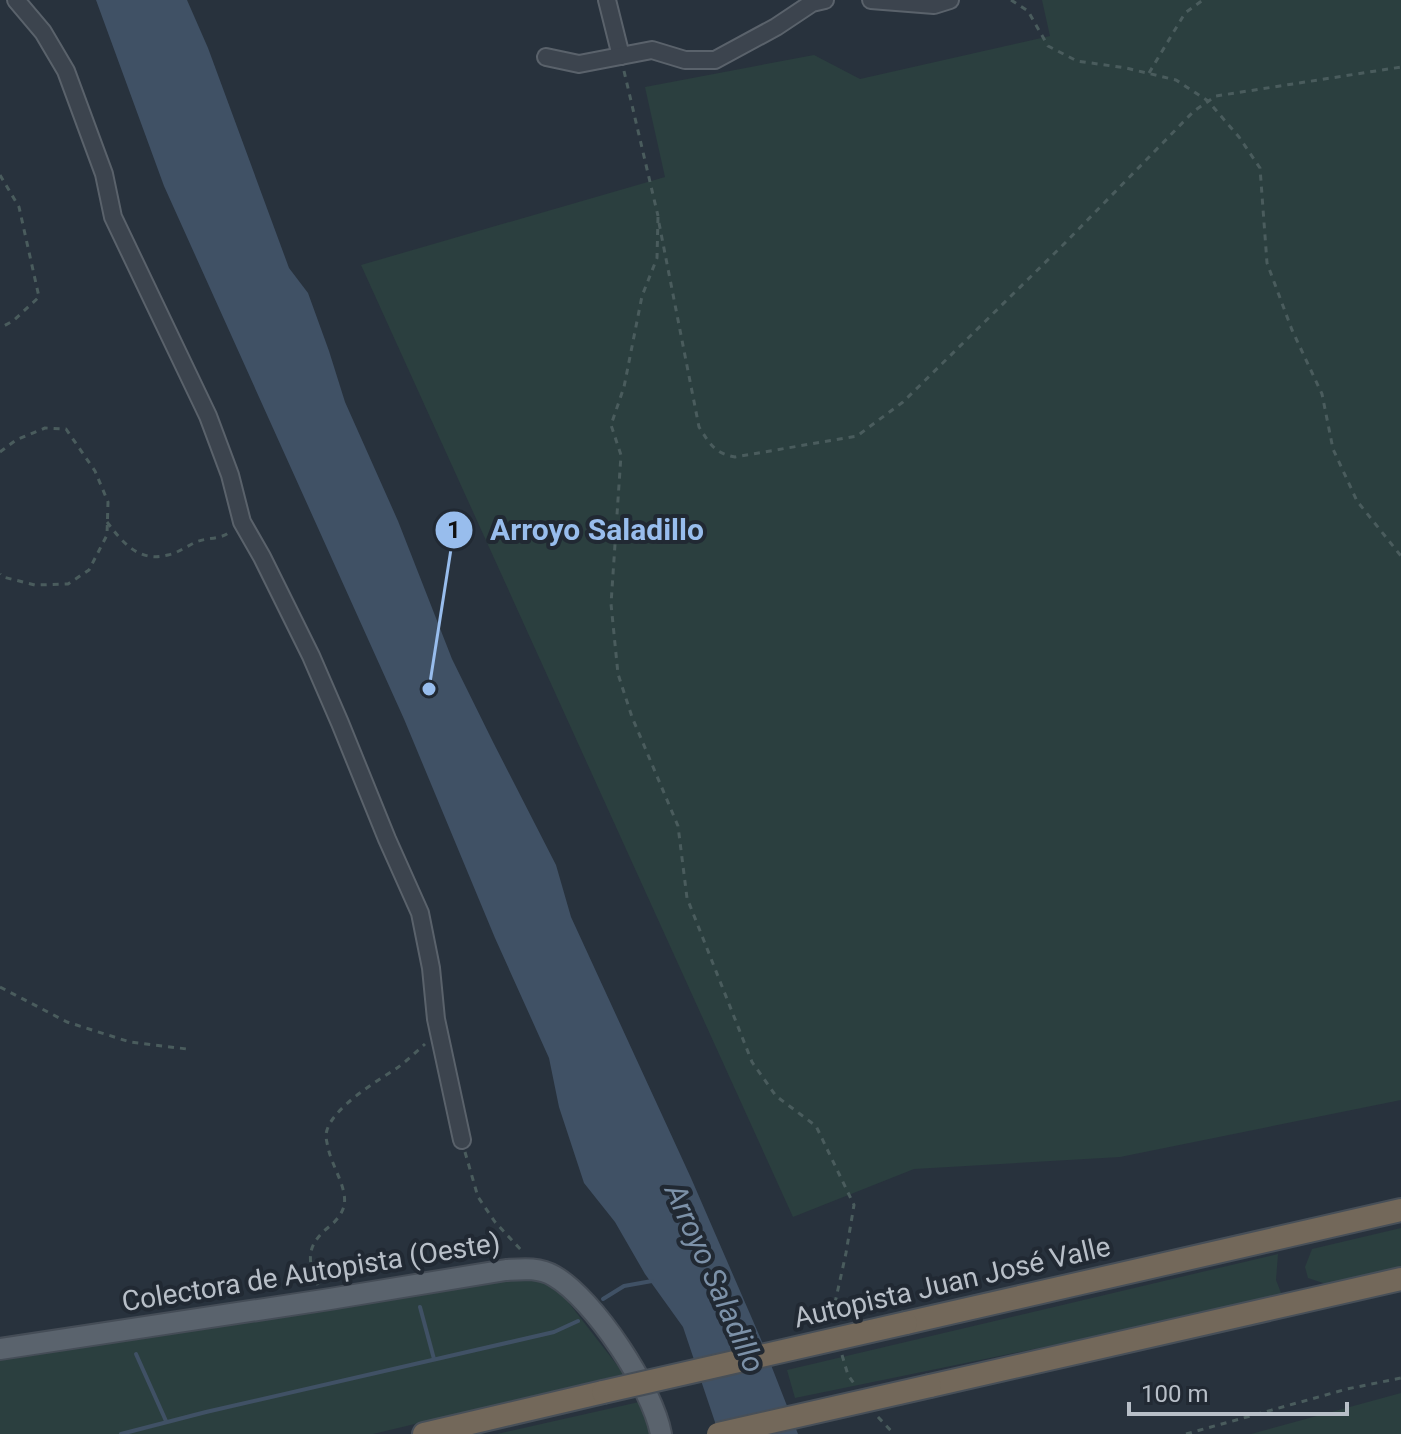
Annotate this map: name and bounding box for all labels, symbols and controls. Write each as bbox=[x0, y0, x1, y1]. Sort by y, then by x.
callout: Arroyo Saladillo bbox=[434, 503, 720, 557]
text: Arroyo Saladillo bbox=[490, 512, 704, 547]
text: 1 bbox=[447, 516, 461, 544]
water label: Arroyo Saladillo bbox=[657, 1177, 772, 1378]
street label: Colectora de Autopista (Oeste) bbox=[119, 1226, 503, 1318]
street label: Autopista Juan José Valle bbox=[791, 1230, 1113, 1334]
scale bar bbox=[1129, 1366, 1347, 1416]
text: 100 m bbox=[1141, 1380, 1208, 1408]

